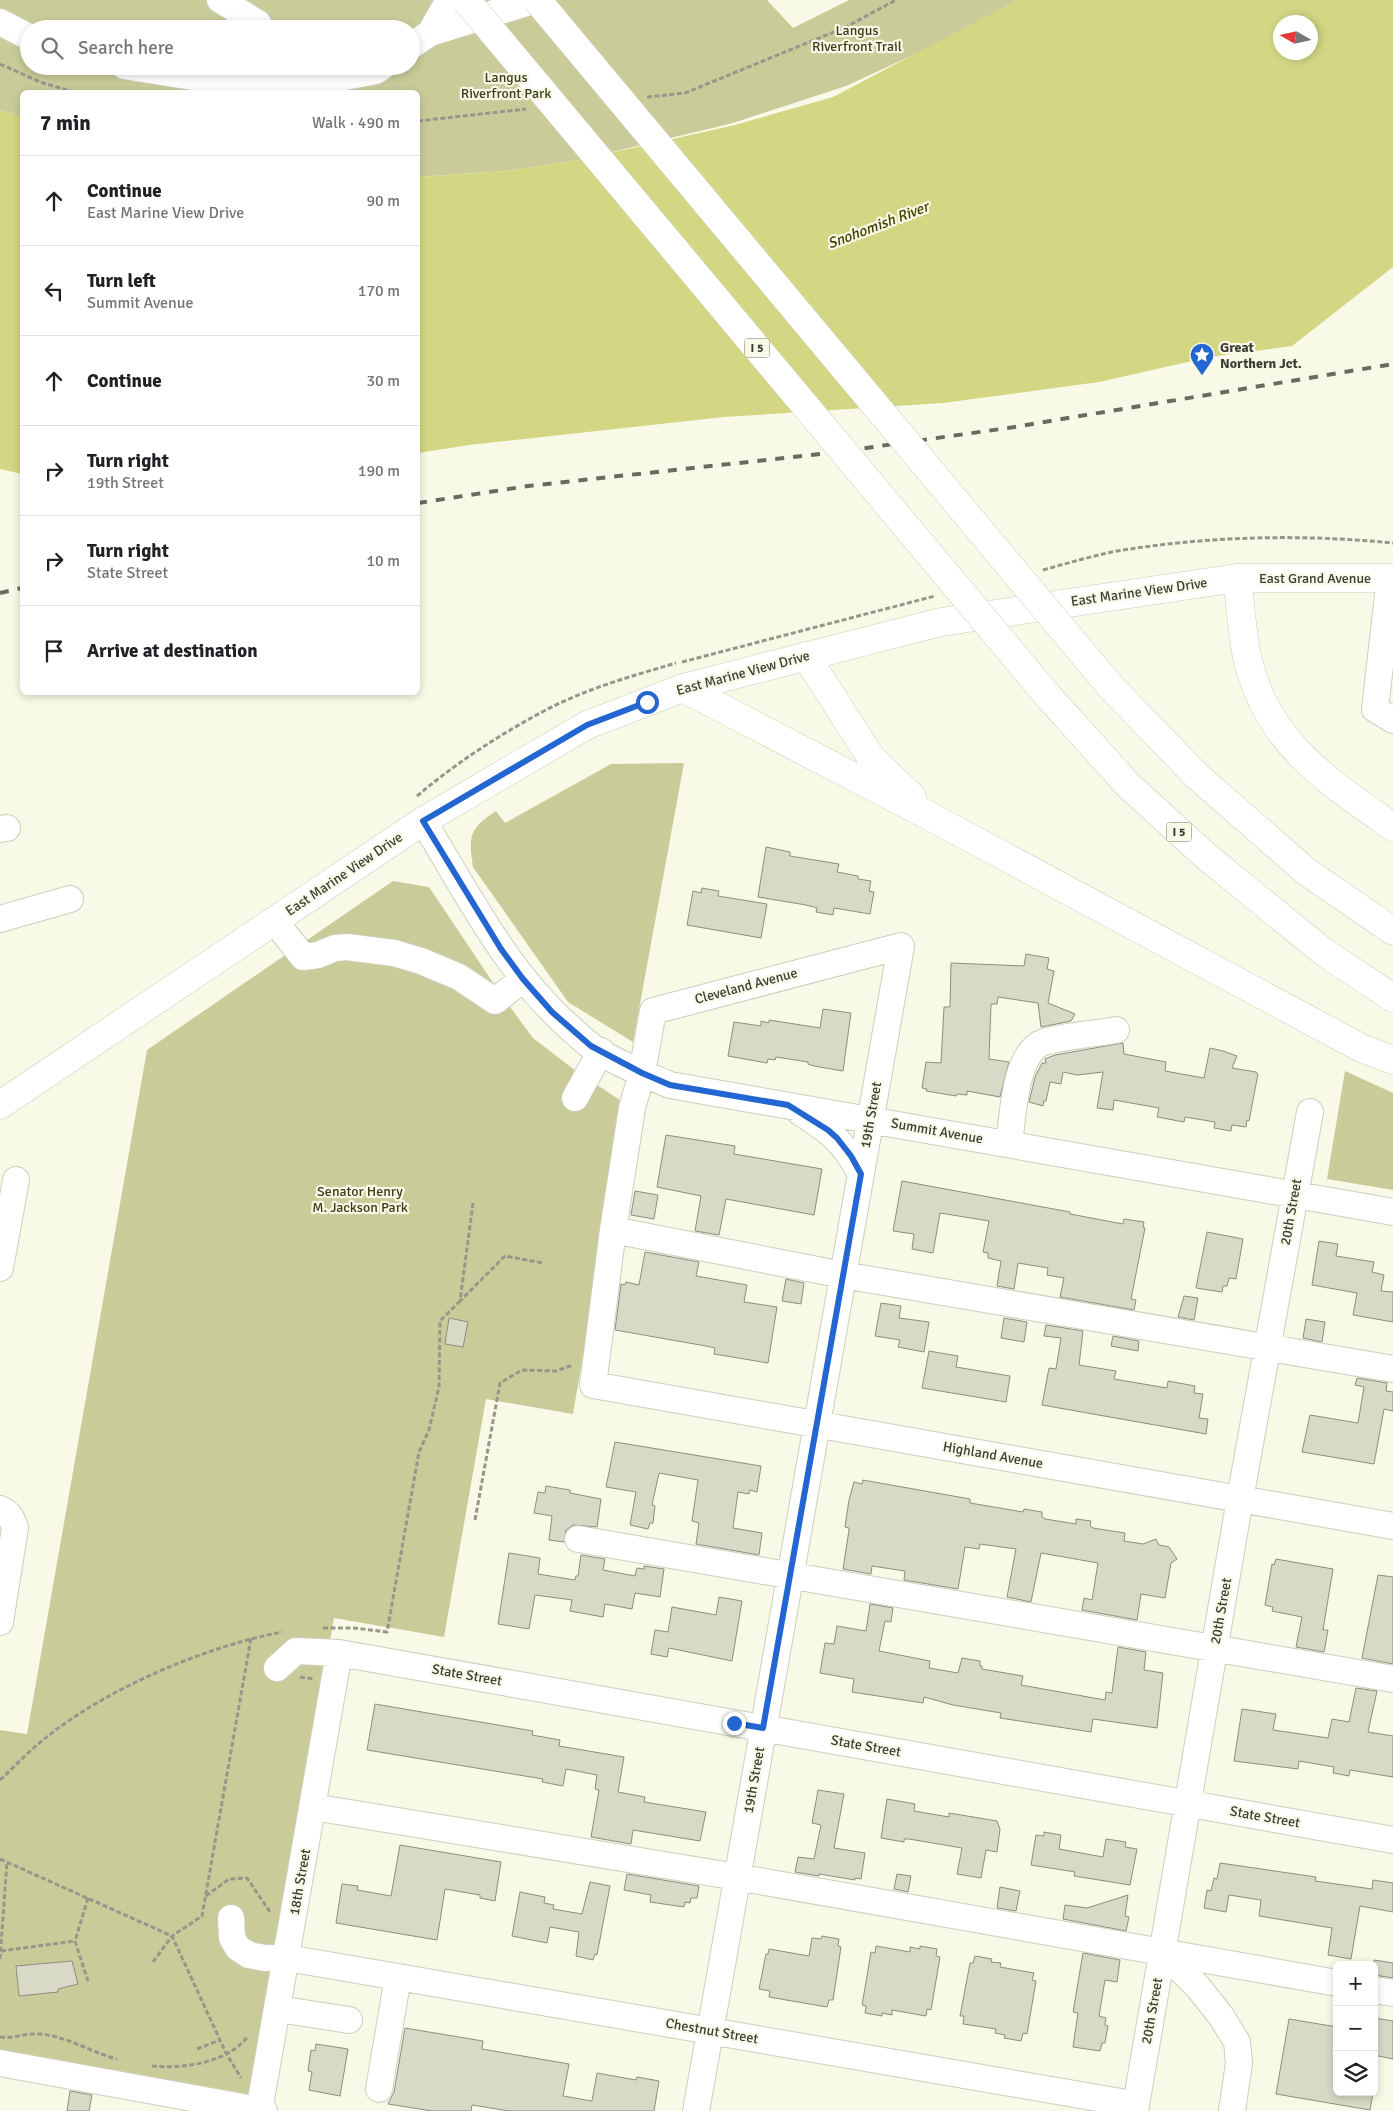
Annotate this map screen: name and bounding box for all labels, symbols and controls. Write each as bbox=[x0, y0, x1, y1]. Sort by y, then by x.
north arrow bbox=[1273, 15, 1318, 60]
search box bbox=[20, 20, 420, 75]
park label: Langus Riverfront Trail bbox=[812, 22, 902, 55]
icon: search bbox=[38, 34, 66, 62]
text: Search here bbox=[78, 36, 174, 60]
park label: Langus Riverfront Park bbox=[461, 69, 551, 102]
text: 7 min bbox=[40, 110, 91, 136]
text: Walk · 490 m bbox=[312, 113, 400, 133]
text: Continue bbox=[87, 179, 162, 203]
icon: ahead bbox=[40, 187, 68, 215]
text: 90 m bbox=[366, 191, 400, 211]
water label: Snohomish River bbox=[825, 197, 933, 253]
text: East Marine View Drive bbox=[87, 203, 244, 223]
text: Turn left bbox=[87, 269, 156, 293]
icon: left bbox=[40, 277, 68, 305]
text: 170 m bbox=[358, 281, 400, 301]
text: Summit Avenue bbox=[87, 293, 194, 313]
road number: I 5 bbox=[744, 338, 770, 358]
place label: Great Northern Jct. bbox=[1220, 339, 1302, 372]
place icon: Great Northern Jct. bbox=[1189, 342, 1215, 376]
icon: ahead bbox=[40, 367, 68, 395]
text: Continue bbox=[87, 369, 162, 393]
text: 30 m bbox=[366, 371, 400, 391]
text: Turn right bbox=[87, 449, 169, 473]
icon: right bbox=[40, 457, 68, 485]
text: 190 m bbox=[358, 461, 400, 481]
text: 19th Street bbox=[87, 473, 164, 493]
text: Turn right bbox=[87, 539, 169, 563]
icon: right bbox=[40, 547, 68, 575]
text: 10 m bbox=[366, 551, 400, 571]
text: State Street bbox=[87, 563, 168, 583]
street label: East Grand Avenue bbox=[1259, 570, 1371, 587]
street label: East Marine View Drive bbox=[1070, 574, 1208, 610]
icon: arrive bbox=[40, 637, 68, 665]
text: Arrive at destination bbox=[87, 639, 258, 663]
street label: East Marine View Drive bbox=[674, 647, 812, 699]
route start bbox=[636, 691, 659, 714]
road number: I 5 bbox=[1166, 822, 1192, 842]
street label: East Marine View Drive bbox=[282, 828, 406, 920]
street label: Cleveland Avenue bbox=[693, 964, 799, 1008]
street label: 19th Street bbox=[857, 1080, 885, 1150]
street label: Summit Avenue bbox=[890, 1115, 984, 1147]
street label: 20th Street bbox=[1277, 1177, 1305, 1247]
park label: Senator Henry M. Jackson Park bbox=[312, 1183, 408, 1216]
street label: Highland Avenue bbox=[942, 1438, 1044, 1472]
street label: 20th Street bbox=[1207, 1576, 1235, 1646]
street label: State Street bbox=[431, 1660, 504, 1690]
route end bbox=[723, 1712, 746, 1735]
street label: State Street bbox=[830, 1731, 903, 1761]
street label: 19th Street bbox=[740, 1745, 768, 1815]
street label: State Street bbox=[1229, 1802, 1302, 1832]
street label: 18th Street bbox=[286, 1847, 314, 1917]
map controls bbox=[1333, 1961, 1378, 2096]
button: + bbox=[1333, 1961, 1378, 2006]
street label: 20th Street bbox=[1138, 1976, 1166, 2046]
button: − bbox=[1333, 2006, 1378, 2051]
street label: Chestnut Street bbox=[664, 2014, 760, 2048]
button: layers bbox=[1333, 2051, 1378, 2096]

